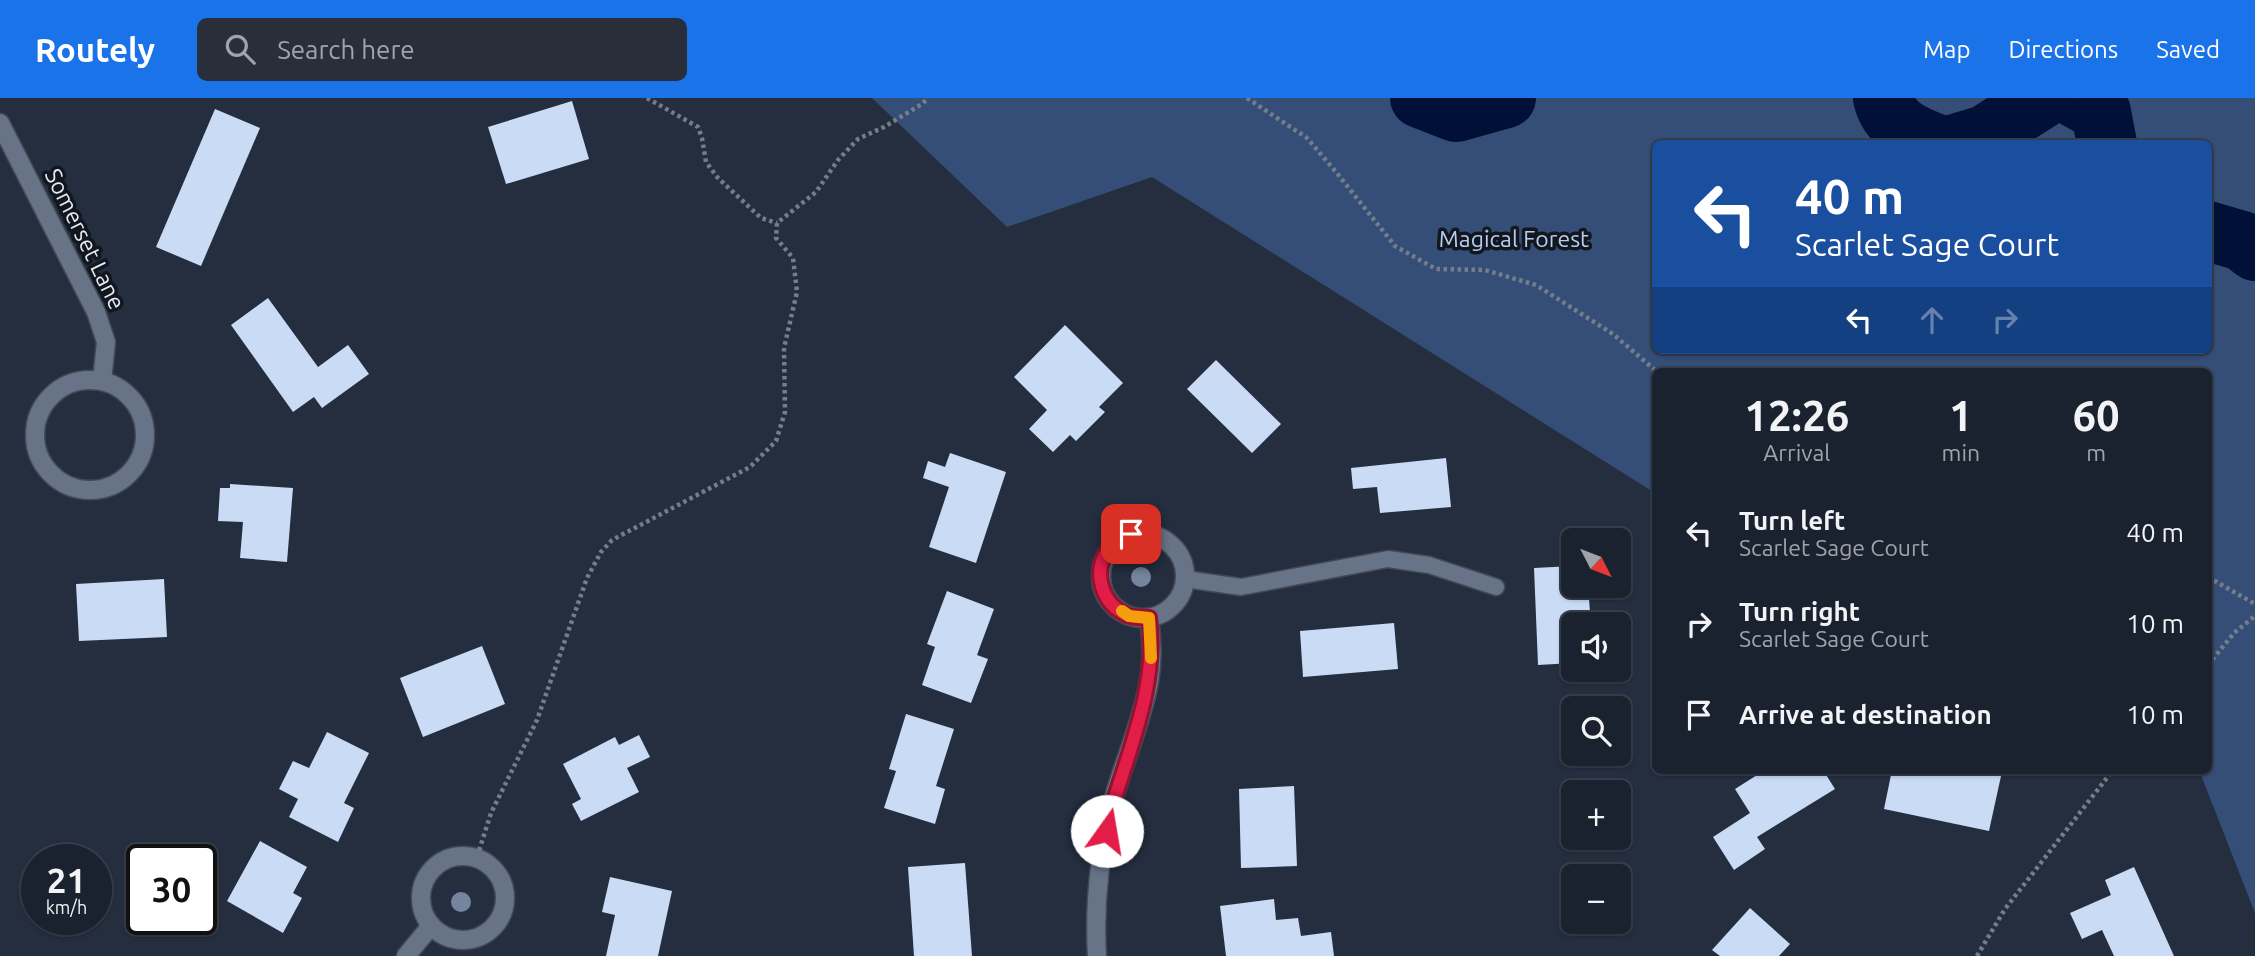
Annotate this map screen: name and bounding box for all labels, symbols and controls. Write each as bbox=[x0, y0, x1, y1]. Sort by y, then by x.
search box bbox=[197, 18, 687, 81]
icon: search bbox=[221, 30, 259, 68]
text: Routely bbox=[35, 31, 155, 68]
text: Search here bbox=[277, 35, 415, 64]
text: Map bbox=[1923, 36, 1970, 63]
text: Directions bbox=[2008, 36, 2118, 63]
text: Saved bbox=[2156, 36, 2220, 63]
street label: Somerset Lane bbox=[41, 164, 130, 313]
icon: left bbox=[1680, 168, 1771, 259]
text: 40 m bbox=[1795, 168, 1904, 223]
park label: Magical Forest bbox=[1439, 226, 1589, 251]
text: Scarlet Sage Court bbox=[1795, 226, 2059, 262]
icon: left bbox=[1840, 301, 1878, 339]
icon: ahead bbox=[1913, 301, 1951, 339]
icon: right bbox=[1986, 301, 2024, 339]
text: 12:26 bbox=[1744, 392, 1849, 439]
text: 1 bbox=[1949, 392, 1973, 439]
text: 60 bbox=[2072, 392, 2120, 439]
text: Arrival bbox=[1763, 440, 1830, 465]
text: min bbox=[1942, 440, 1980, 465]
text: m bbox=[2086, 440, 2106, 465]
pin bbox=[1101, 504, 1161, 564]
text: Turn left bbox=[1739, 506, 1845, 535]
icon: left bbox=[1680, 514, 1718, 552]
icon: arrive bbox=[1112, 515, 1150, 553]
text: 40 m bbox=[2126, 518, 2184, 547]
north arrow bbox=[1561, 528, 1631, 598]
map controls bbox=[1561, 528, 1631, 934]
text: Scarlet Sage Court bbox=[1739, 535, 1929, 560]
text: Turn right bbox=[1739, 597, 1860, 626]
icon: right bbox=[1680, 605, 1718, 643]
text: 10 m bbox=[2126, 609, 2184, 638]
button: sound bbox=[1561, 612, 1631, 682]
text: Scarlet Sage Court bbox=[1739, 626, 1929, 651]
button: search bbox=[1561, 696, 1631, 766]
icon: arrive bbox=[1680, 696, 1718, 734]
text: Arrive at destination bbox=[1739, 700, 1992, 729]
text: 10 m bbox=[2126, 700, 2184, 729]
button: + bbox=[1561, 780, 1631, 850]
position arrow bbox=[1070, 794, 1144, 868]
speed limit sign: 30 bbox=[126, 844, 217, 935]
text: 21 bbox=[47, 860, 86, 900]
button: − bbox=[1561, 864, 1631, 934]
text: km/h bbox=[46, 897, 87, 917]

